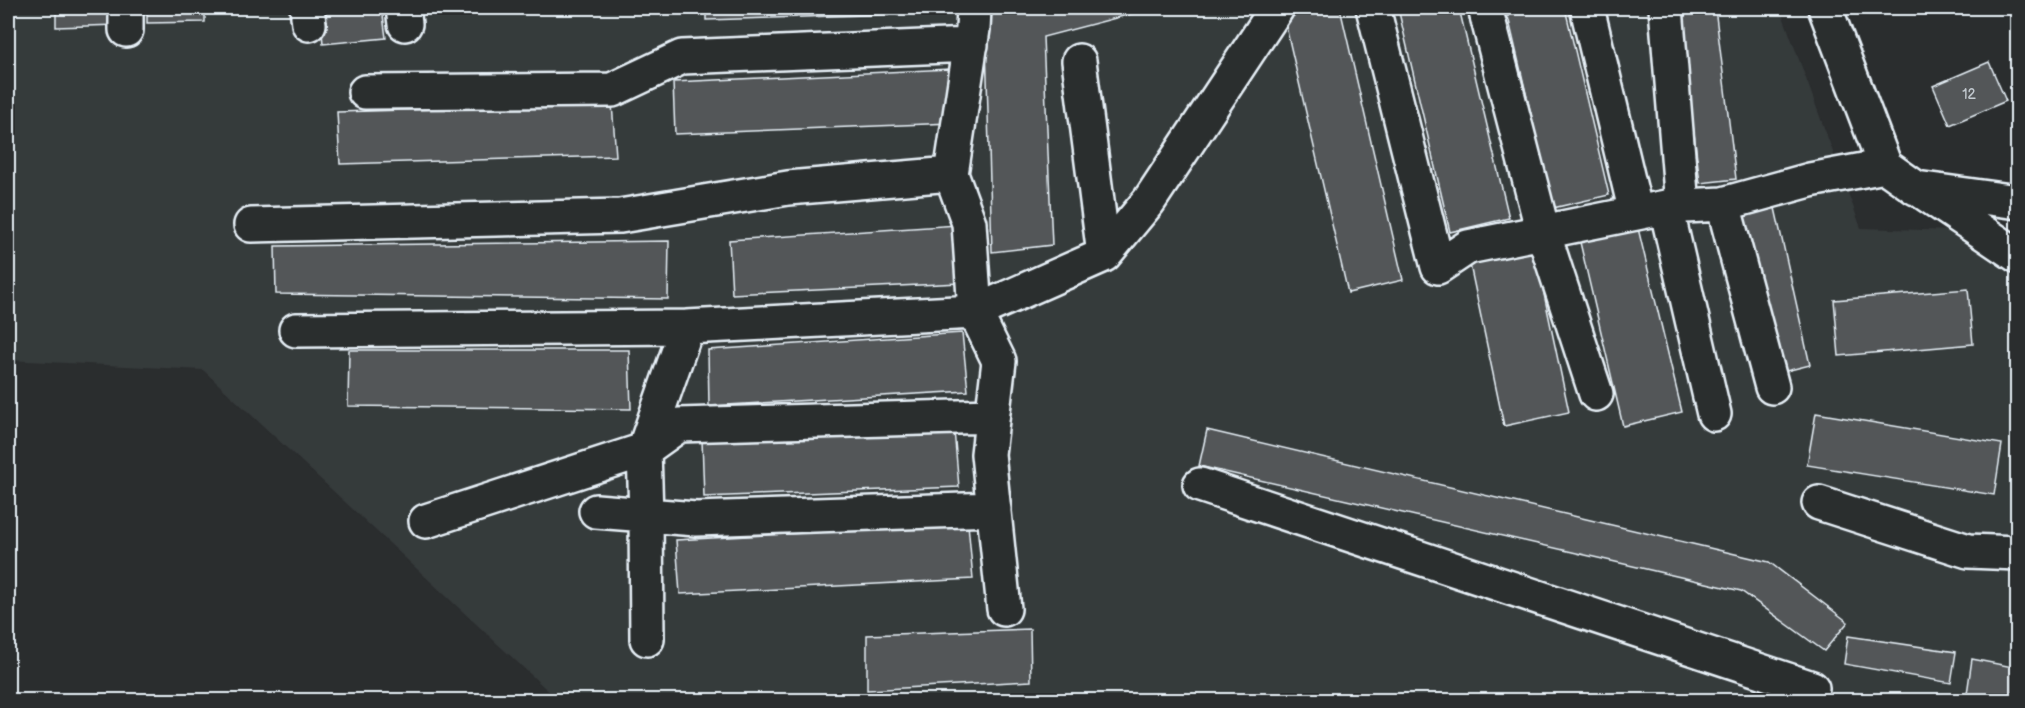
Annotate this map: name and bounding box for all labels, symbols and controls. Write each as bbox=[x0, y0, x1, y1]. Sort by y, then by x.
house number: 12 bbox=[1962, 86, 1977, 103]

